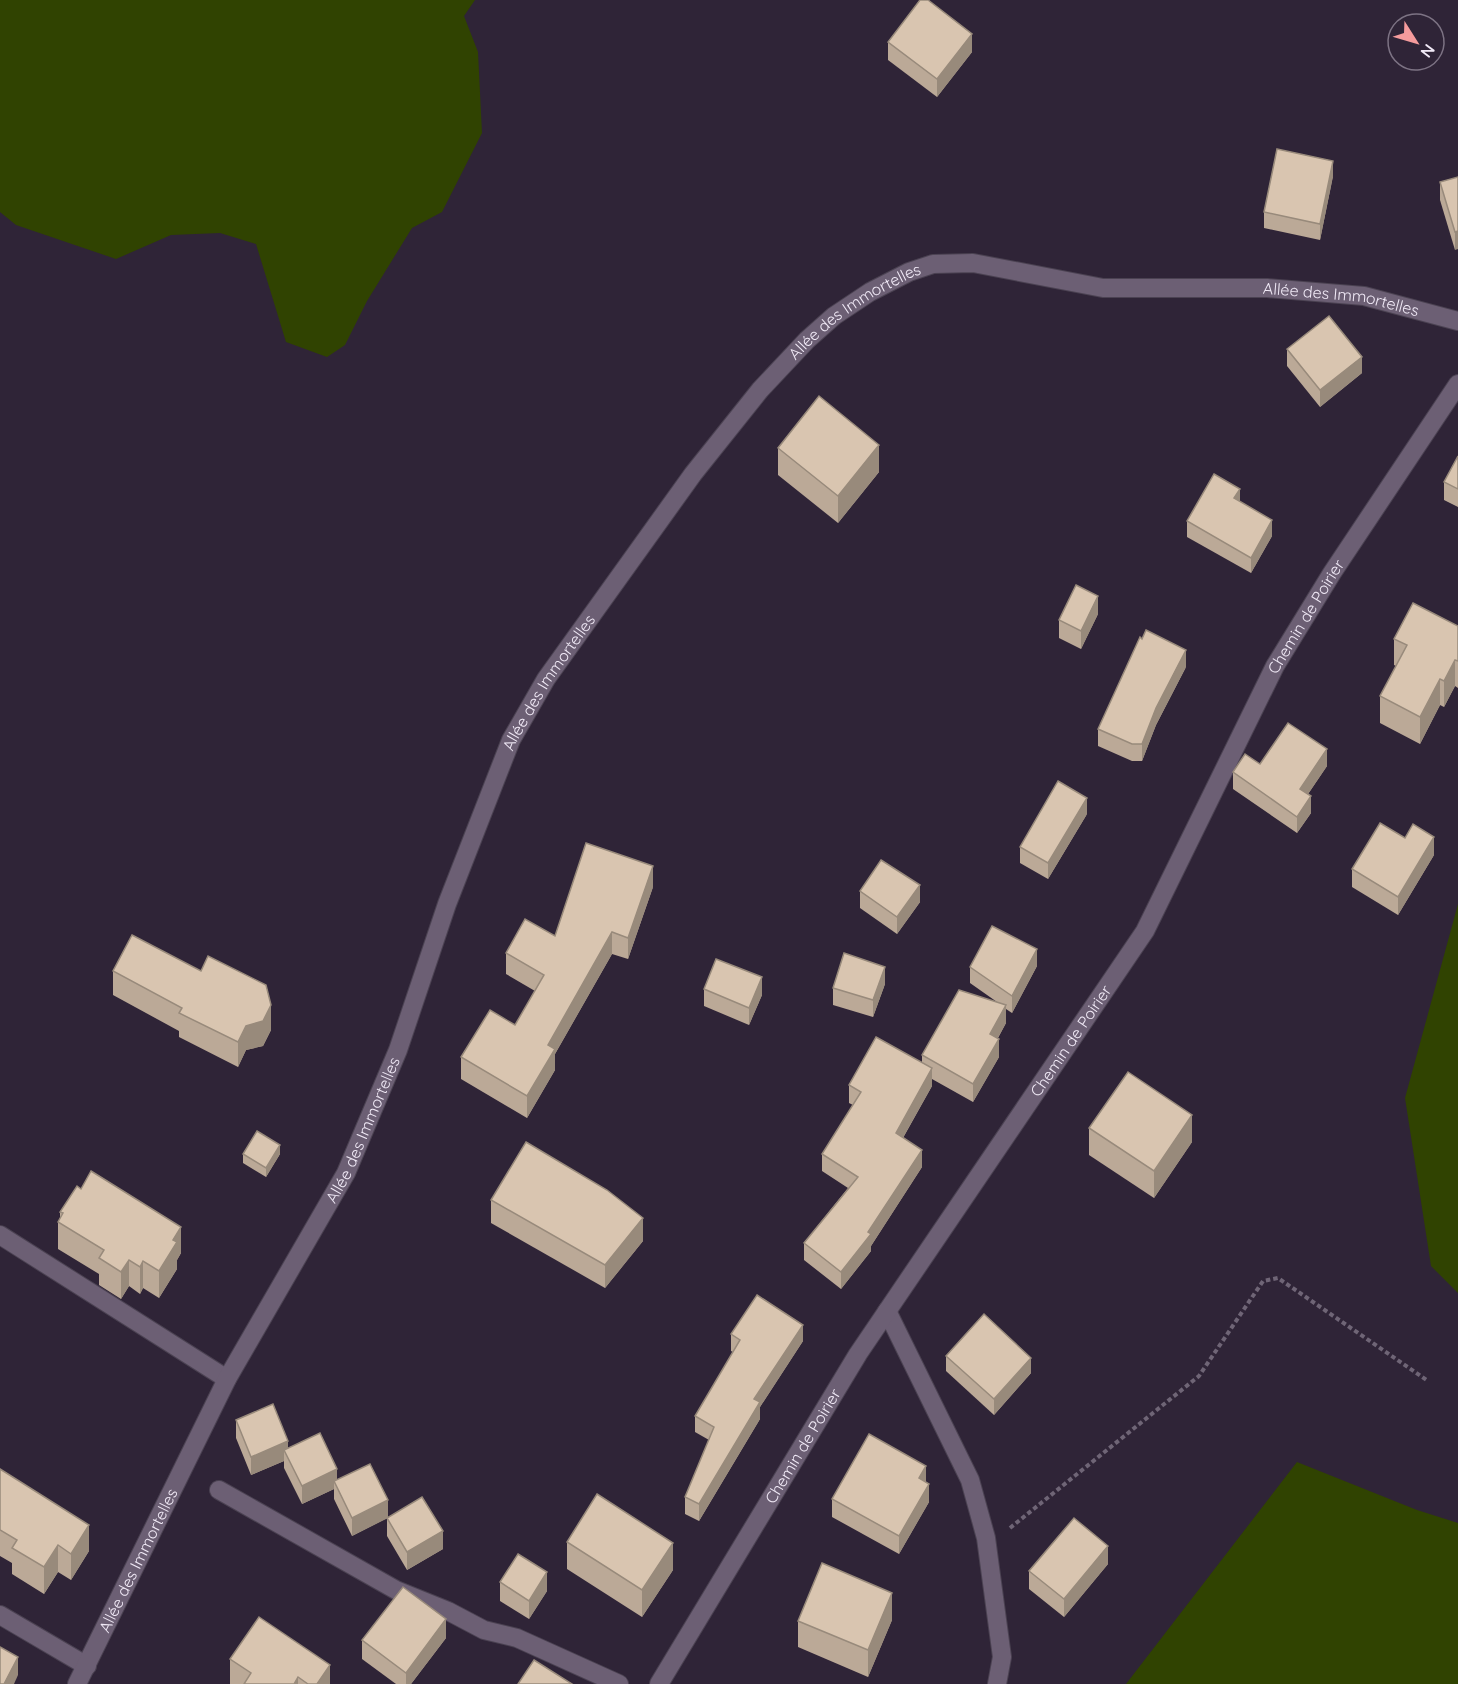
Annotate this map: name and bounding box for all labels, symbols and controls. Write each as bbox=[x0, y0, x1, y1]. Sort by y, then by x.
north arrow bbox=[1386, 12, 1446, 72]
text: N bbox=[1416, 40, 1440, 62]
street label: Allée des Immortelles bbox=[784, 259, 923, 364]
street label: Allée des Immortelles bbox=[1262, 278, 1421, 320]
street label: Chemin de Poirier bbox=[1263, 555, 1348, 677]
street label: Allée des Immortelles bbox=[498, 610, 599, 753]
street label: Chemin de Poirier bbox=[1026, 981, 1116, 1100]
street label: Allée des Immortelles bbox=[321, 1054, 404, 1206]
street label: Chemin de Poirier bbox=[760, 1385, 845, 1507]
street label: Allée des Immortelles bbox=[94, 1485, 182, 1635]

